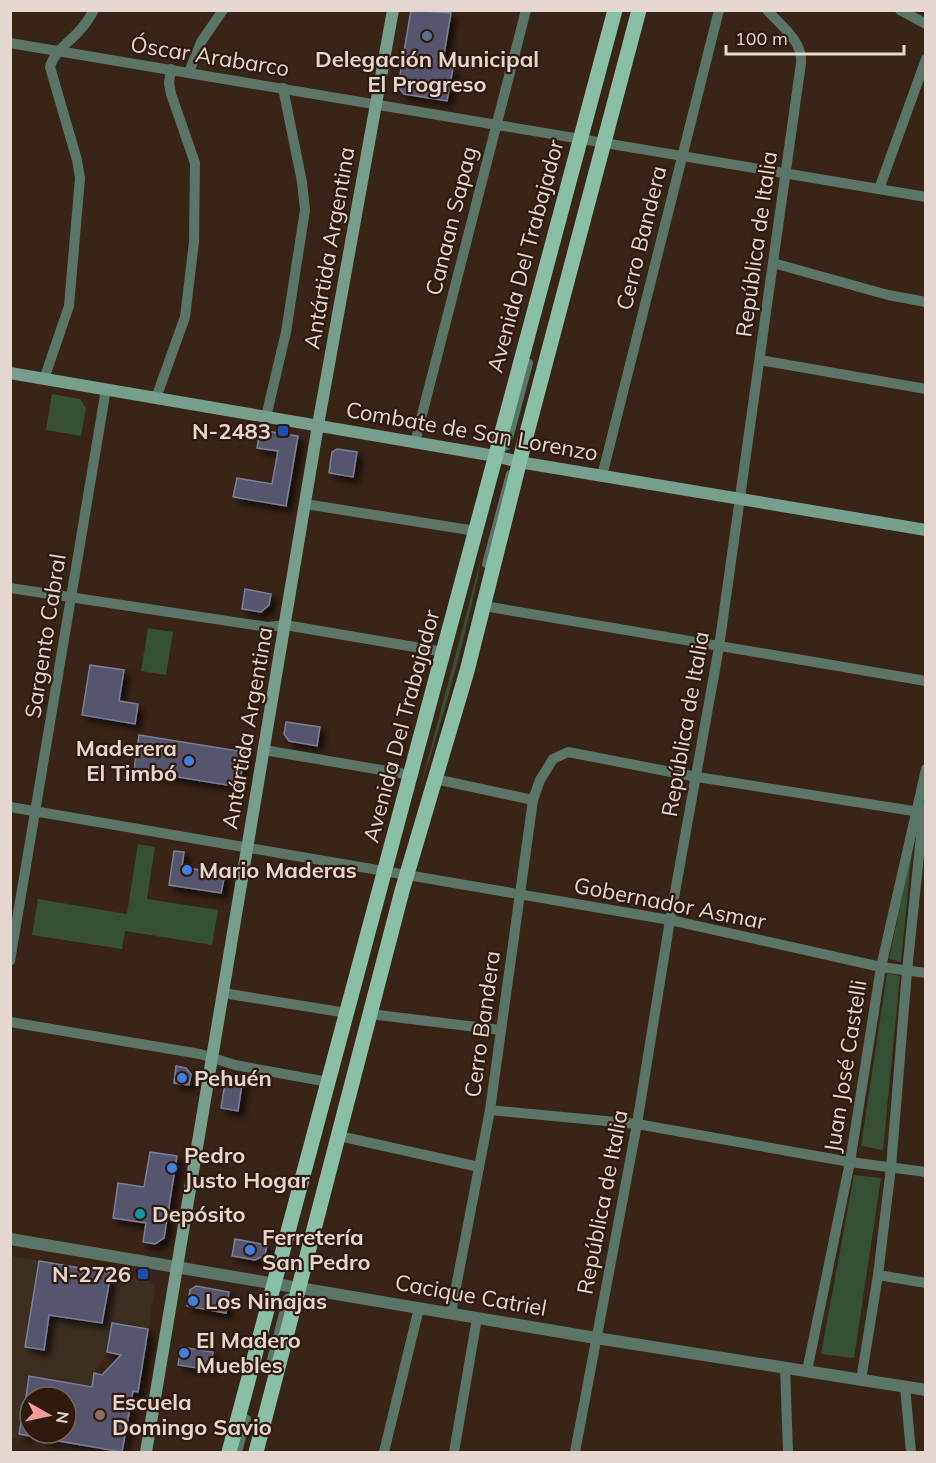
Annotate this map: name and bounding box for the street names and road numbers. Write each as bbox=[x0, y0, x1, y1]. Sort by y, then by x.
street label: Óscar Arabarco bbox=[129, 30, 291, 82]
street label: Avenida Del Trabajador bbox=[480, 136, 570, 376]
street label: Canaan Sapag bbox=[419, 144, 483, 298]
street label: Antártida Argentina bbox=[297, 145, 361, 351]
street label: República de Italia bbox=[729, 149, 783, 339]
street label: Cerro Bandera bbox=[610, 163, 672, 313]
street label: Combate de San Lorenzo bbox=[344, 395, 600, 467]
street label: Sargento Cabral bbox=[18, 552, 72, 720]
street label: Avenida Del Trabajador bbox=[356, 606, 446, 846]
street label: Antártida Argentina bbox=[215, 625, 279, 831]
street label: República de Italia bbox=[655, 629, 715, 819]
street label: Gobernador Asmar bbox=[572, 871, 768, 935]
street label: Cerro Bandera bbox=[458, 949, 506, 1099]
street label: Juan José Castelli bbox=[818, 978, 872, 1154]
street label: República de Italia bbox=[570, 1107, 634, 1297]
street label: Cacique Catriel bbox=[393, 1268, 549, 1322]

